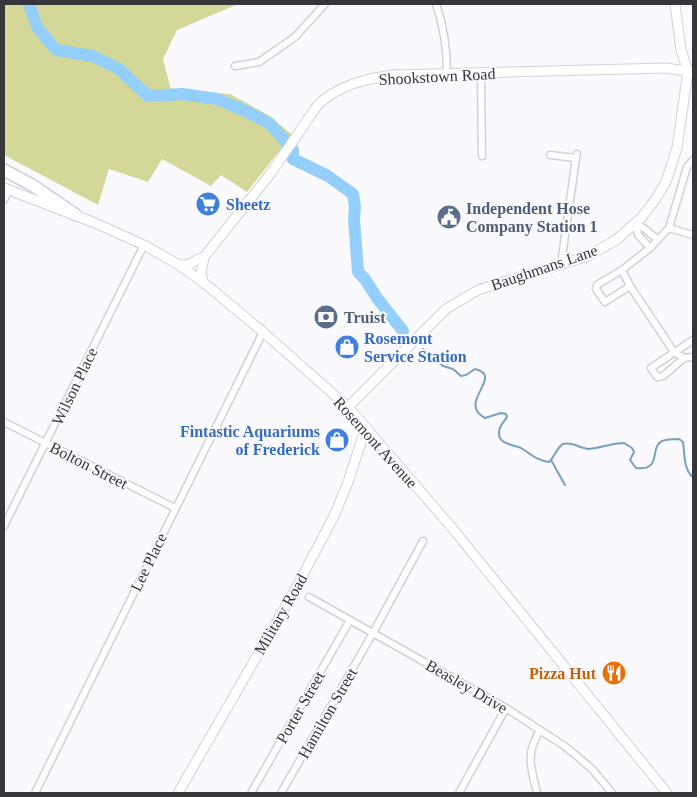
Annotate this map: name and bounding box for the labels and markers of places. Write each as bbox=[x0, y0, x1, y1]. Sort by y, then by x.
supermarket icon: Sheetz bbox=[195, 191, 221, 217]
place label: Sheetz bbox=[226, 196, 270, 213]
place label: Independent Hose Company Station 1 bbox=[466, 200, 598, 236]
public building icon: Independent Hose Company Station 1 bbox=[436, 204, 462, 230]
bank icon: Truist bbox=[313, 304, 339, 330]
place label: Truist bbox=[344, 309, 386, 326]
place label: Rosemont Service Station bbox=[364, 330, 467, 365]
shop icon: Rosemont Service Station bbox=[334, 334, 360, 360]
place label: Fintastic Aquariums of Frederick bbox=[180, 423, 320, 458]
shop icon: Fintastic Aquariums of Frederick bbox=[324, 427, 350, 453]
restaurant icon: Pizza Hut bbox=[601, 660, 627, 686]
place label: Pizza Hut bbox=[529, 665, 597, 682]

